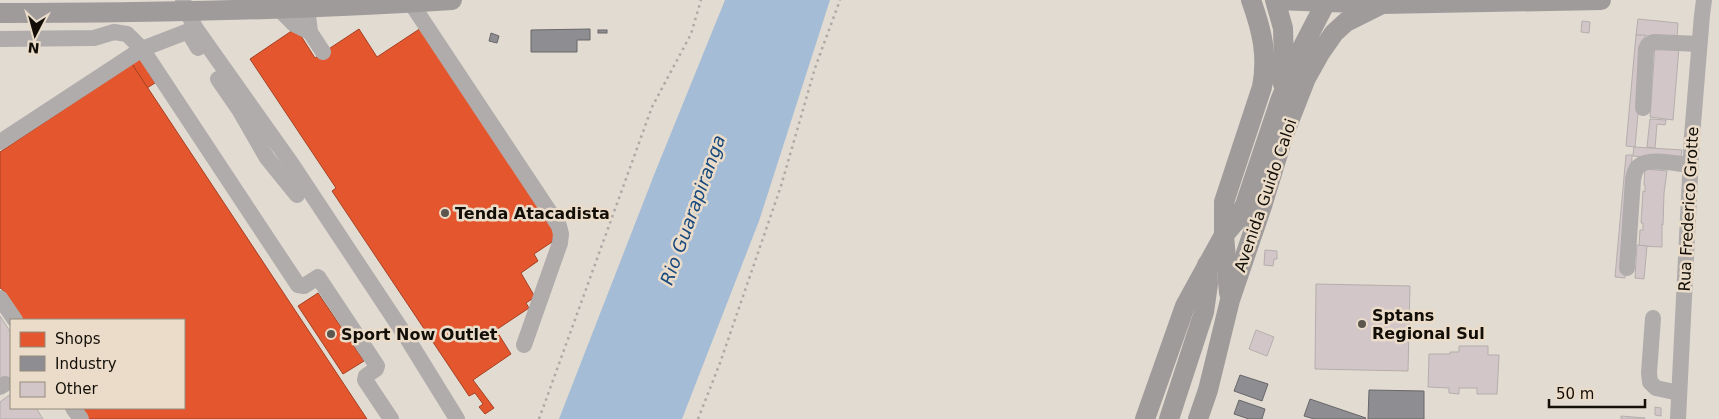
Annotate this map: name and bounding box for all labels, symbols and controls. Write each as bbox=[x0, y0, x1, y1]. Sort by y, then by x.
north arrow bbox=[10, 10, 60, 60]
text: N bbox=[27, 39, 40, 56]
street label: Avenida Guido Caloi bbox=[1230, 116, 1301, 274]
street label: Rua Frederico Grotte bbox=[1675, 126, 1702, 292]
water label: Rio Guarapiranga bbox=[656, 132, 729, 288]
place label: Tenda Atacadista bbox=[455, 204, 610, 223]
marker: Tenda Atacadista bbox=[439, 207, 451, 219]
place label: Sptans Regional Sul bbox=[1372, 306, 1485, 343]
marker: Sptans Regional Sul bbox=[1356, 318, 1368, 330]
legend bbox=[10, 319, 185, 409]
place label: Sport Now Outlet bbox=[341, 325, 498, 344]
marker: Sport Now Outlet bbox=[325, 328, 337, 340]
text: Shops bbox=[55, 330, 101, 348]
text: Industry bbox=[55, 355, 117, 373]
scale bar bbox=[1549, 376, 1645, 408]
text: Other bbox=[55, 380, 98, 398]
text: 50 m bbox=[1556, 385, 1594, 403]

